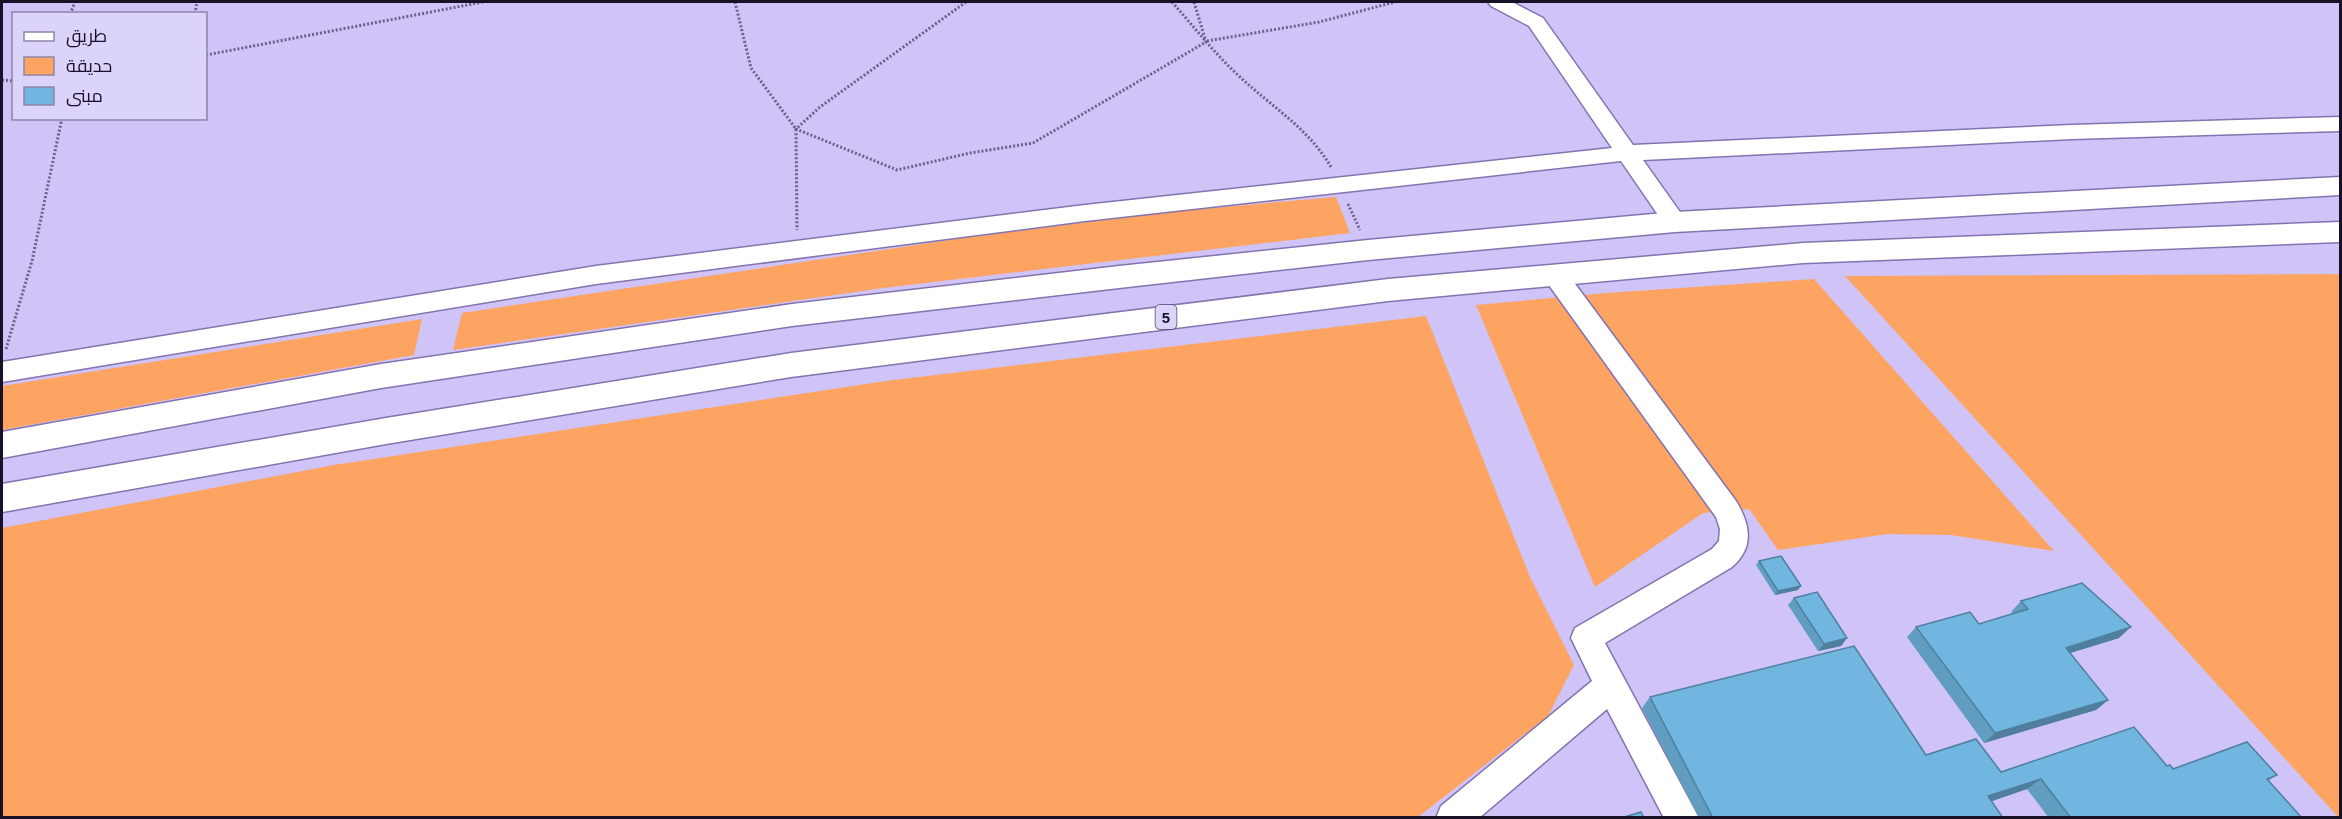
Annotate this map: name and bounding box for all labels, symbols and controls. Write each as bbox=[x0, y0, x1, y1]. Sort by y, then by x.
legend bbox=[12, 12, 207, 120]
text: طريق bbox=[66, 26, 107, 48]
text: حديقة bbox=[66, 56, 112, 76]
text: مبنى bbox=[66, 86, 103, 107]
road number: 5 bbox=[1156, 305, 1176, 329]

